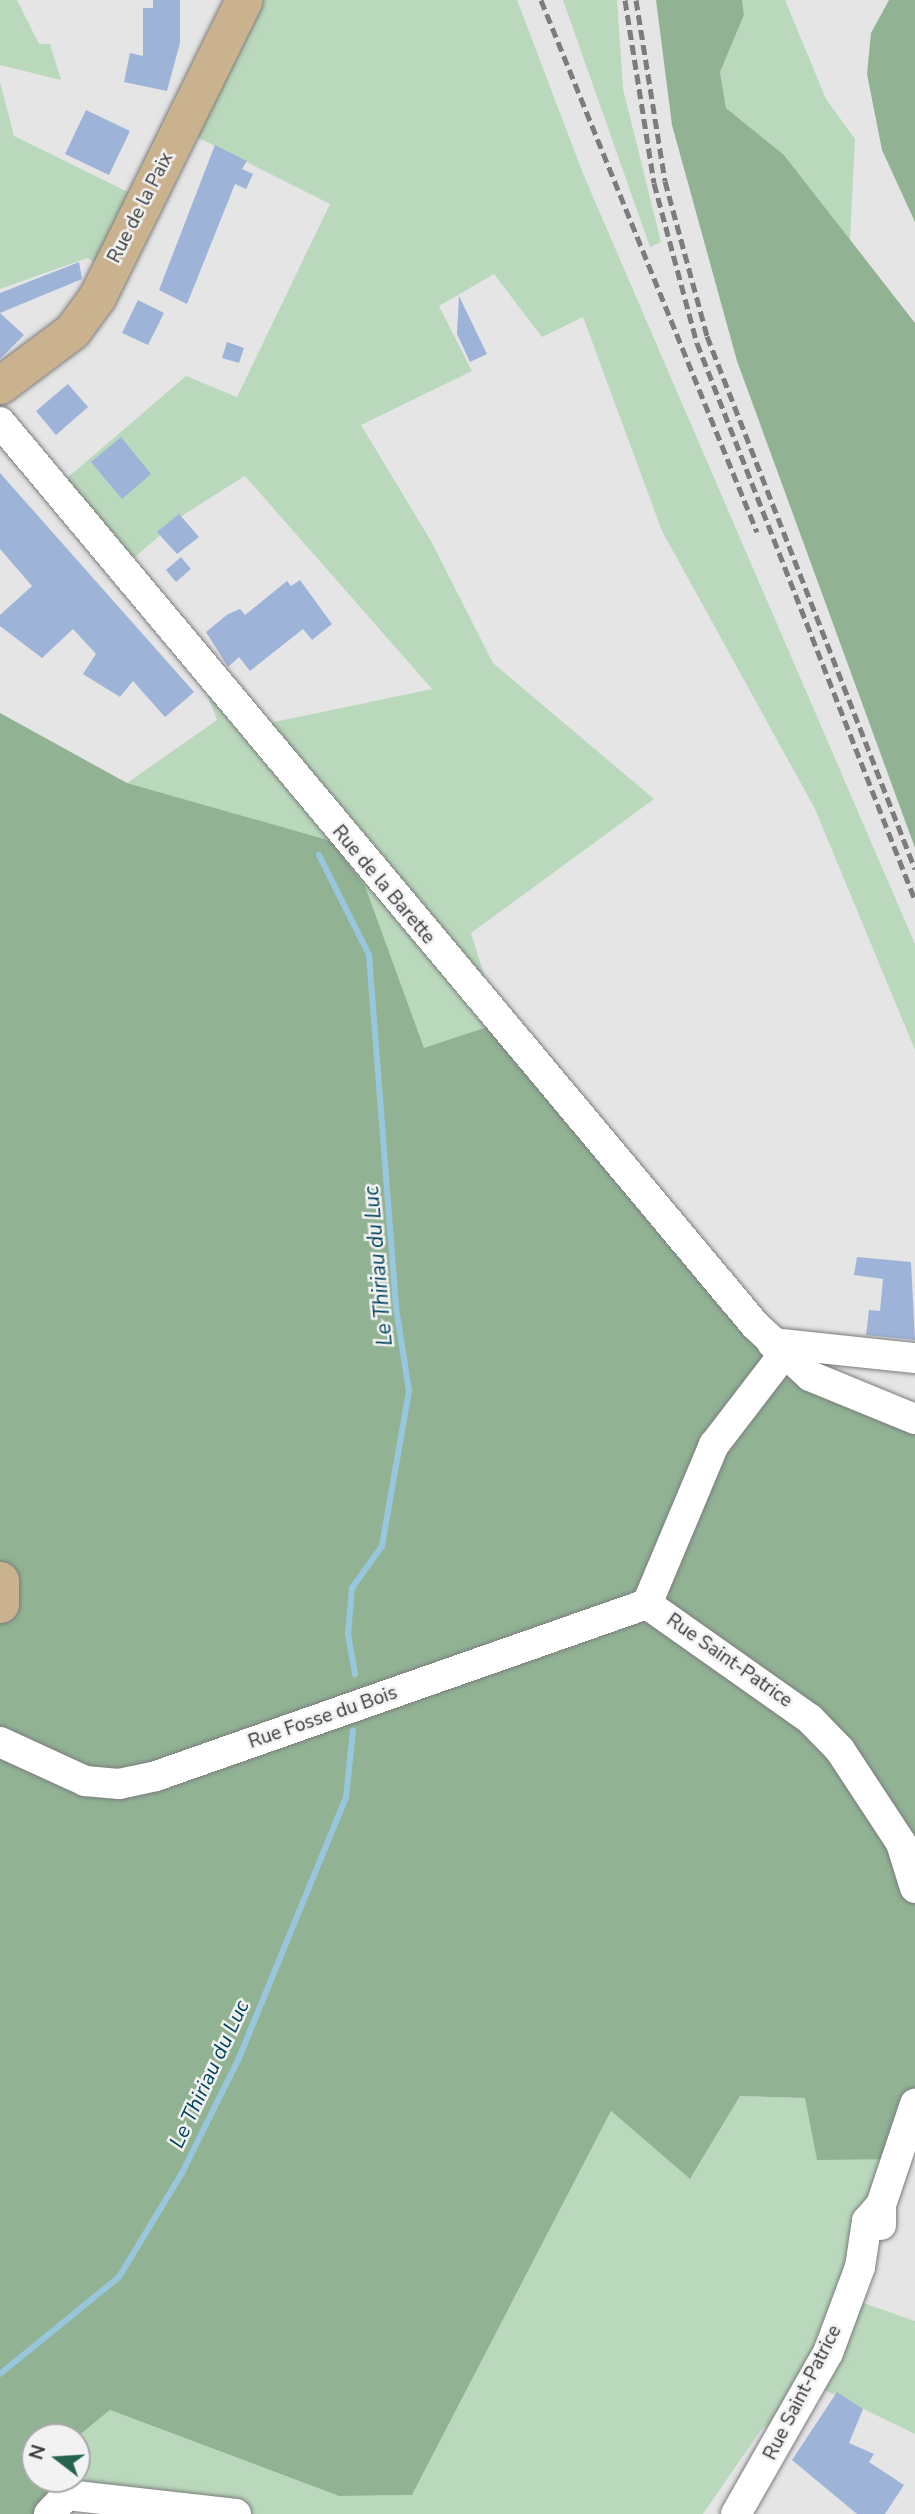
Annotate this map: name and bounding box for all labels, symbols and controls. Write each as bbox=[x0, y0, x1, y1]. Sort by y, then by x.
street label: Rue de la Paix bbox=[103, 149, 179, 267]
street label: Rue de la Barette bbox=[327, 821, 439, 949]
water label: Le Thiriau du Luc bbox=[358, 1185, 398, 1347]
street label: Rue Saint-Patrice bbox=[662, 1609, 796, 1713]
street label: Rue Fosse du Bois bbox=[246, 1682, 400, 1754]
water label: Le Thiriau du Luc bbox=[164, 1996, 254, 2152]
street label: Rue Saint-Patrice bbox=[759, 2322, 847, 2464]
north arrow bbox=[21, 2423, 91, 2493]
text: N bbox=[23, 2442, 52, 2463]

